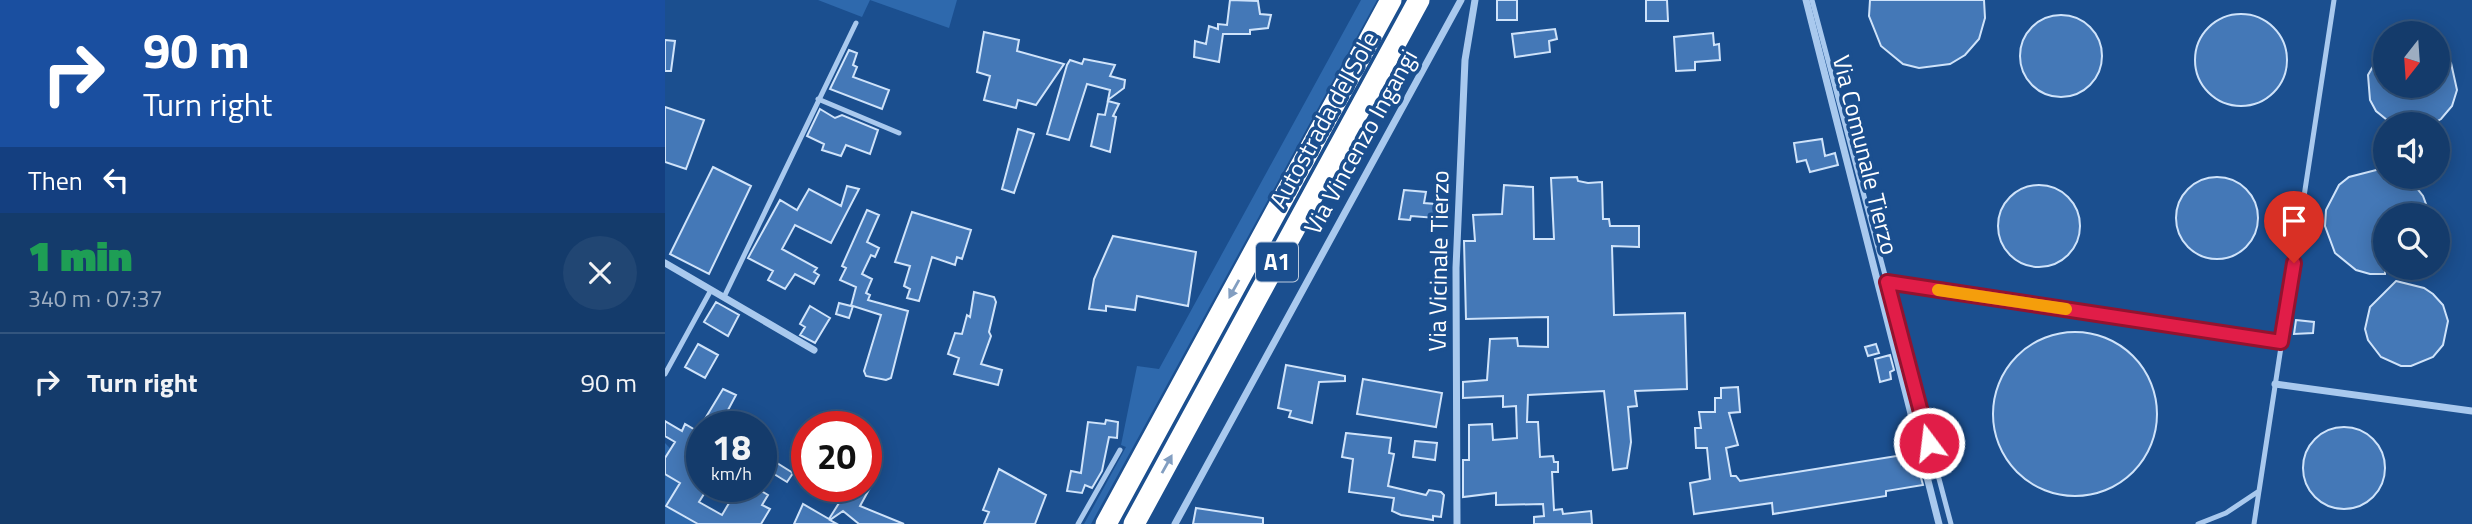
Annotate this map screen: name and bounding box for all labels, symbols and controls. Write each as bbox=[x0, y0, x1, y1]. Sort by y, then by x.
text: 90 m bbox=[143, 12, 250, 87]
north arrow bbox=[2373, 21, 2450, 98]
map controls bbox=[2373, 21, 2450, 280]
street label: Autostrada del Sole bbox=[1260, 25, 1387, 214]
icon: right bbox=[28, 28, 119, 119]
street label: Via Vincenzo Ingangi bbox=[1294, 43, 1426, 241]
street label: Via Comunale Tierzo bbox=[1824, 51, 1908, 258]
text: Turn right bbox=[143, 80, 272, 128]
button: sound bbox=[2373, 112, 2450, 189]
text: Then bbox=[28, 161, 83, 200]
icon: left bbox=[97, 161, 135, 199]
street label: Via Vicinale Tierzo bbox=[1418, 170, 1458, 352]
pin bbox=[2264, 191, 2324, 263]
icon: arrive bbox=[2275, 202, 2313, 240]
button: search bbox=[2373, 203, 2450, 280]
text: 1 min bbox=[28, 223, 132, 287]
button: close bbox=[563, 236, 637, 310]
road number: A1 bbox=[1256, 243, 1298, 282]
one-way arrow bbox=[1228, 279, 1240, 299]
text: 340 m · 07:37 bbox=[28, 281, 163, 316]
icon: right bbox=[28, 363, 66, 401]
text: Turn right bbox=[87, 363, 198, 402]
text: 90 m bbox=[580, 363, 637, 402]
position arrow bbox=[1892, 406, 1966, 480]
speed limit sign: 20 bbox=[791, 411, 882, 502]
text: 18 bbox=[712, 420, 751, 474]
one-way arrow bbox=[1161, 454, 1173, 474]
text: km/h bbox=[711, 460, 752, 487]

